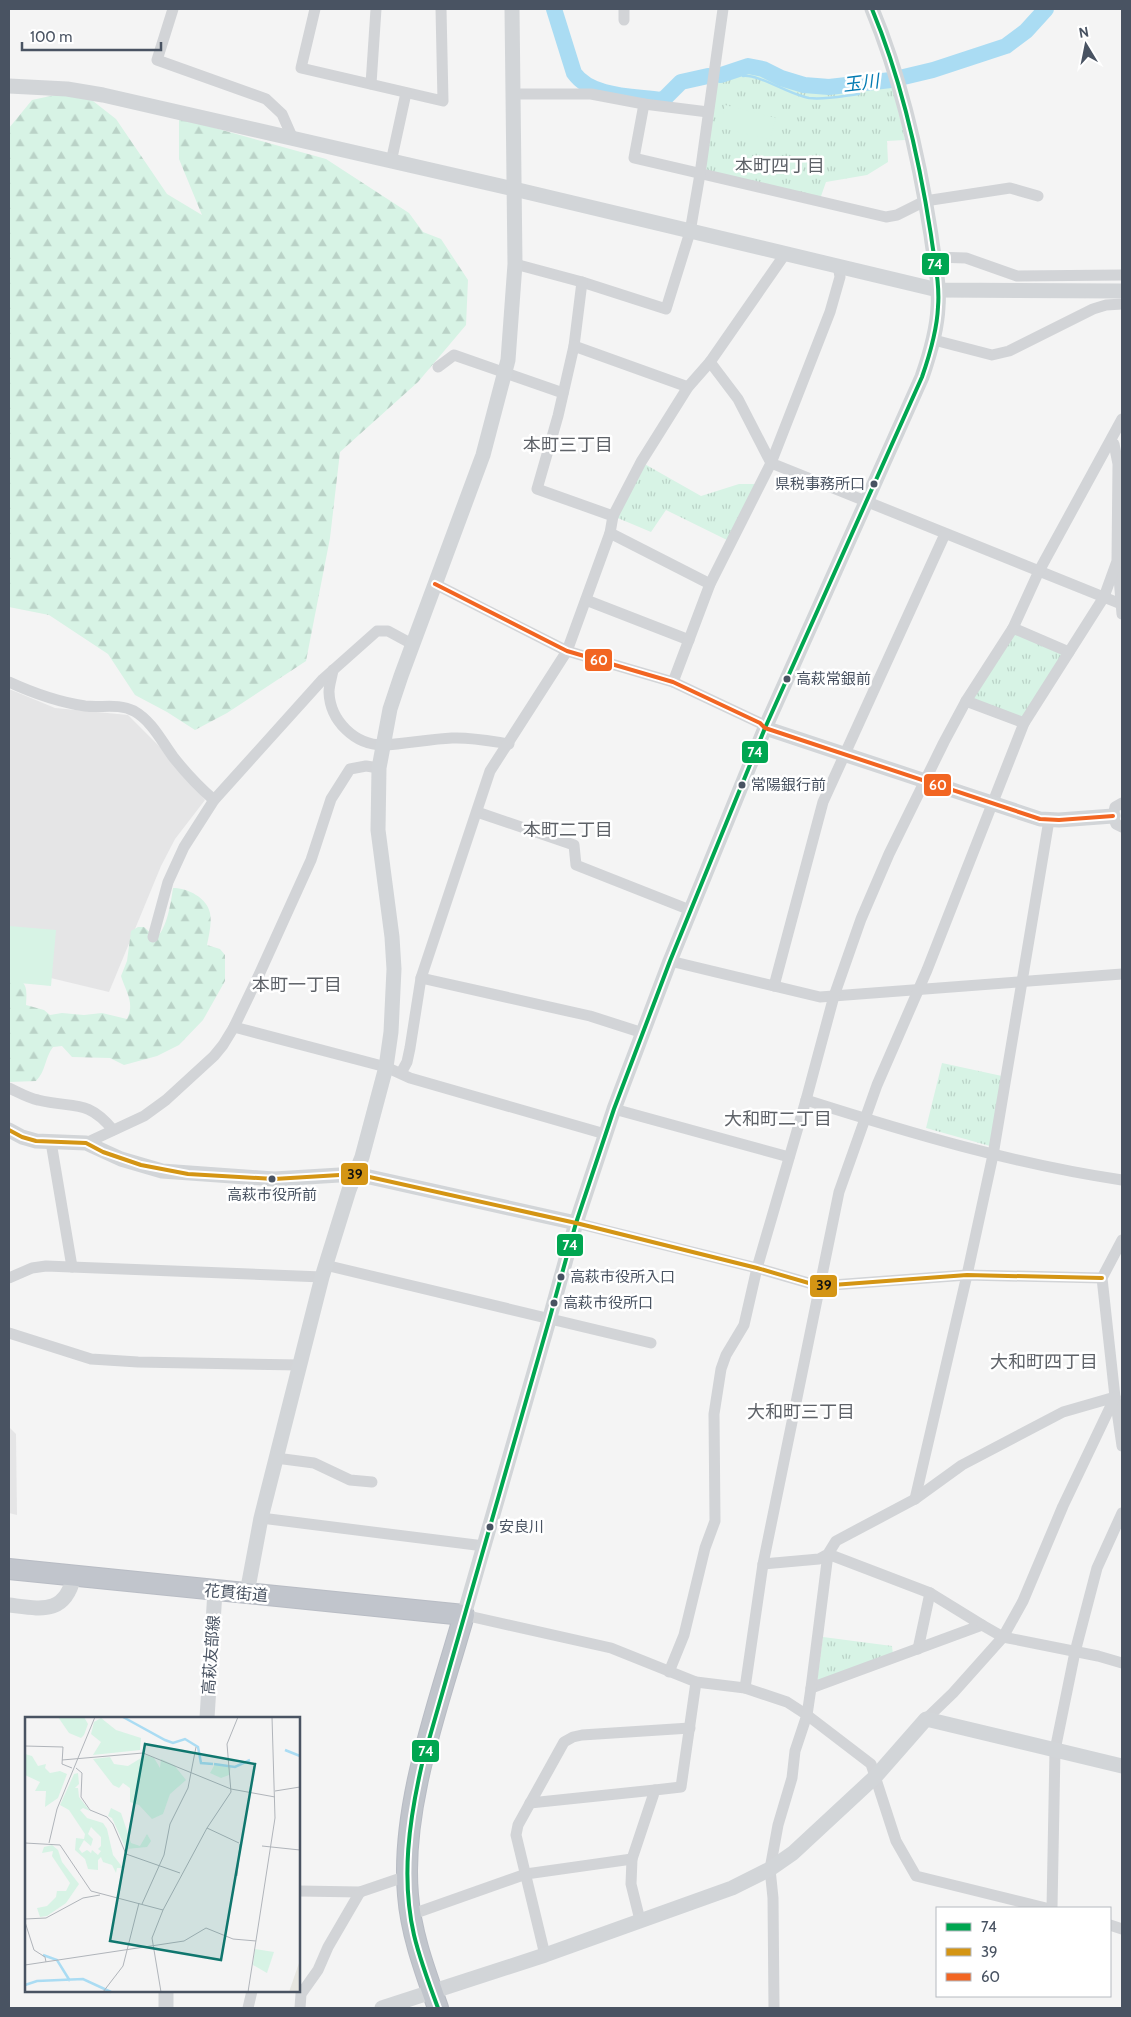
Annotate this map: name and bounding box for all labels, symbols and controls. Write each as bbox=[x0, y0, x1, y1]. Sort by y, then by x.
scale bar bbox=[22, 20, 161, 52]
north arrow bbox=[1061, 20, 1111, 70]
text: N bbox=[1077, 22, 1090, 42]
text: 100 m bbox=[30, 28, 72, 46]
water label: 玉川 bbox=[842, 70, 882, 96]
district label: 本町四丁目 bbox=[735, 155, 825, 177]
line badge: 74 bbox=[921, 252, 950, 276]
text: 74 bbox=[927, 255, 943, 273]
district label: 本町三丁目 bbox=[523, 434, 613, 456]
place label: 県税事務所口 bbox=[775, 475, 865, 493]
marker: 県税事務所口 bbox=[869, 479, 879, 489]
line badge: 60 bbox=[584, 648, 613, 672]
text: 60 bbox=[590, 651, 608, 669]
place label: 高萩常銀前 bbox=[796, 670, 871, 688]
marker: 高萩常銀前 bbox=[782, 674, 792, 684]
line badge: 74 bbox=[741, 740, 769, 764]
text: 74 bbox=[747, 743, 763, 761]
line badge: 60 bbox=[923, 773, 952, 797]
place label: 常陽銀行前 bbox=[751, 776, 826, 794]
text: 60 bbox=[929, 776, 947, 794]
marker: 常陽銀行前 bbox=[737, 780, 747, 790]
district label: 本町二丁目 bbox=[523, 819, 613, 841]
district label: 本町一丁目 bbox=[252, 974, 342, 996]
district label: 大和町二丁目 bbox=[724, 1108, 832, 1130]
line badge: 39 bbox=[340, 1162, 369, 1186]
text: 39 bbox=[347, 1165, 363, 1183]
marker: 高萩市役所前 bbox=[267, 1174, 277, 1184]
place label: 高萩市役所前 bbox=[227, 1186, 317, 1204]
line badge: 74 bbox=[556, 1233, 584, 1257]
text: 74 bbox=[562, 1236, 578, 1254]
place label: 高萩市役所入口 bbox=[570, 1268, 675, 1286]
marker: 高萩市役所入口 bbox=[556, 1272, 566, 1282]
line badge: 39 bbox=[809, 1274, 838, 1298]
text: 39 bbox=[816, 1276, 832, 1294]
place label: 高萩市役所口 bbox=[563, 1294, 653, 1312]
marker: 高萩市役所口 bbox=[549, 1298, 559, 1308]
district label: 大和町四丁目 bbox=[990, 1351, 1098, 1373]
district label: 大和町三丁目 bbox=[747, 1401, 855, 1423]
place label: 安良川 bbox=[499, 1518, 544, 1536]
marker: 安良川 bbox=[485, 1522, 495, 1532]
street label: 花貫街道 bbox=[203, 1581, 269, 1605]
street label: 高萩友部線 bbox=[199, 1614, 223, 1696]
inset map bbox=[25, 1717, 300, 1992]
line badge: 74 bbox=[411, 1739, 440, 1763]
text: 74 bbox=[418, 1742, 434, 1760]
legend bbox=[936, 1907, 1111, 1997]
text: 74 bbox=[981, 1918, 997, 1936]
text: 39 bbox=[981, 1943, 998, 1961]
text: 60 bbox=[981, 1968, 1000, 1986]

